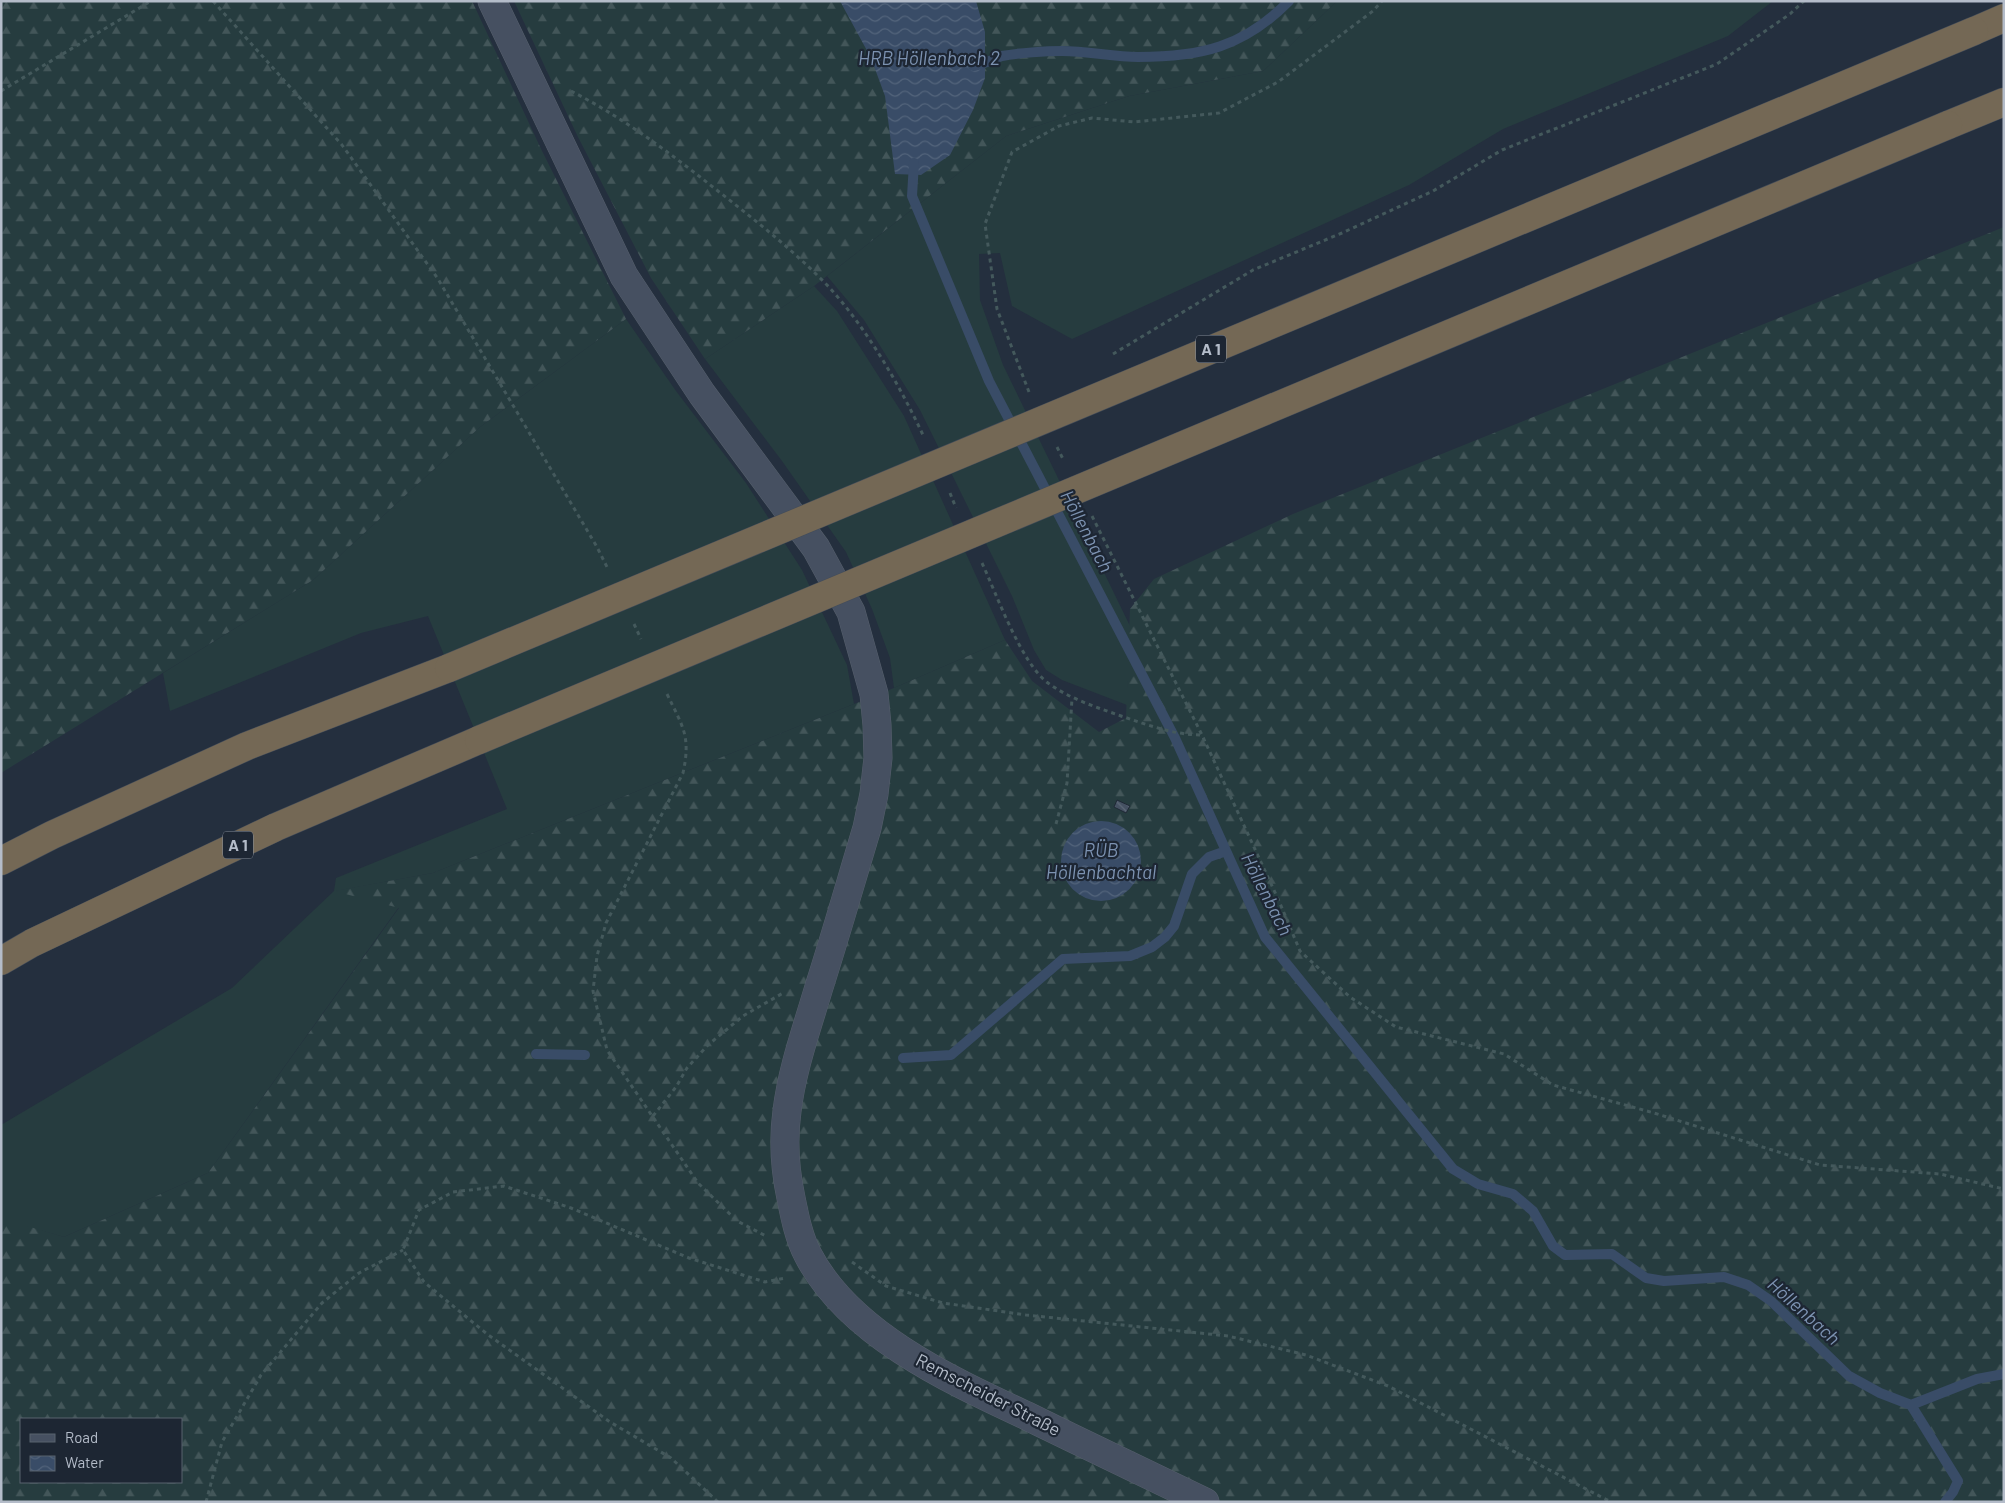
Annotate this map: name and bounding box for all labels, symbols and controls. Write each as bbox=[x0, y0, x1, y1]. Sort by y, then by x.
water label: HRB Höllenbach 2 bbox=[858, 46, 1000, 69]
road number: A 1 bbox=[1196, 336, 1226, 362]
water label: Höllenbach bbox=[1056, 486, 1119, 576]
road number: A 1 bbox=[223, 832, 253, 858]
water label: RÜB Höllenbachtal bbox=[1046, 838, 1157, 883]
water label: Höllenbach bbox=[1237, 849, 1298, 939]
water label: Höllenbach bbox=[1763, 1272, 1845, 1349]
street label: Remscheider Straße bbox=[913, 1348, 1064, 1440]
legend bbox=[20, 1418, 182, 1483]
text: Road bbox=[65, 1428, 98, 1446]
text: Water bbox=[65, 1453, 104, 1471]

